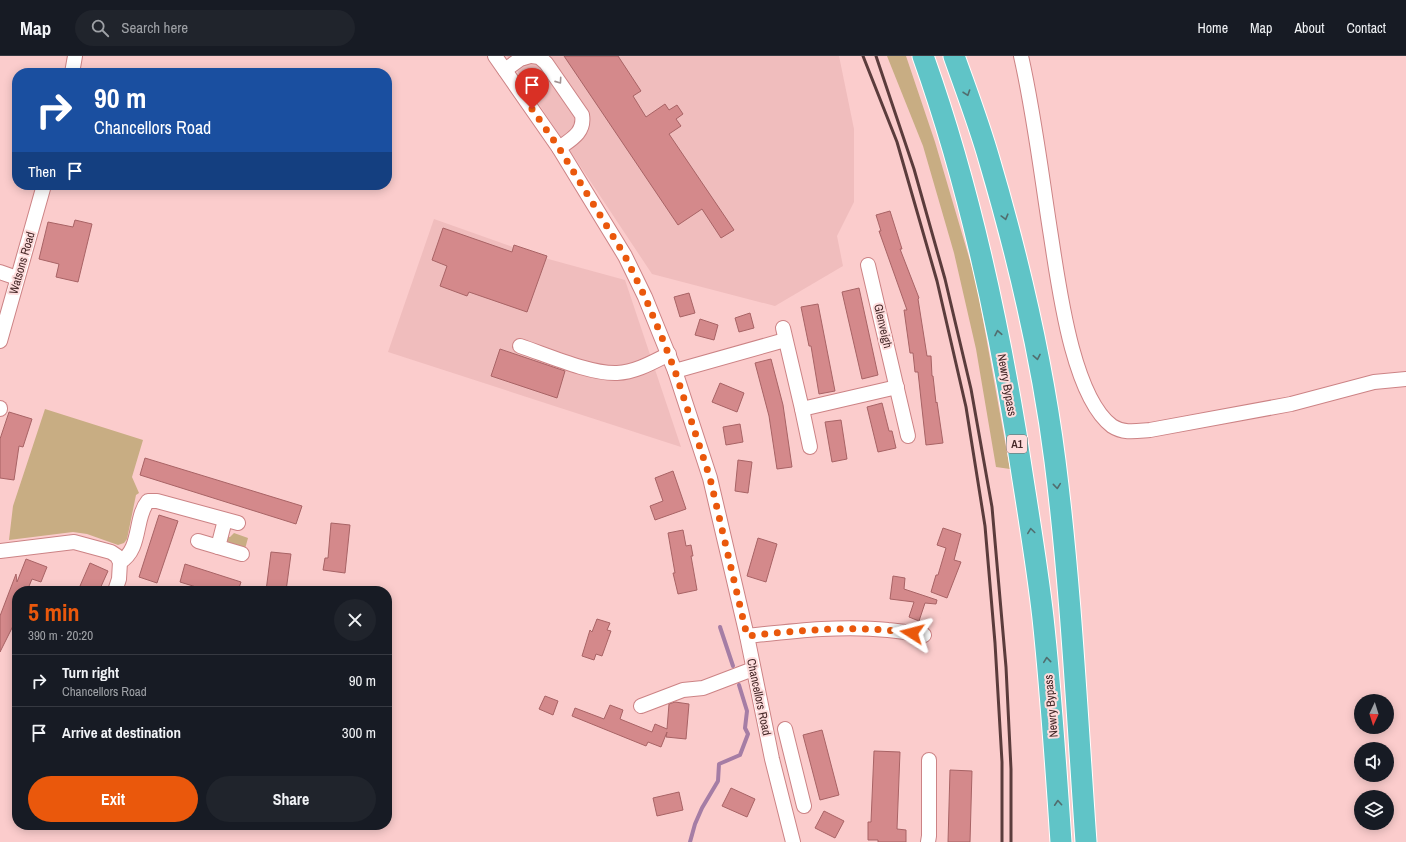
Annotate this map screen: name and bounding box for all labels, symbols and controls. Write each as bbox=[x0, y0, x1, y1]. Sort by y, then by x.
search box bbox=[75, 10, 355, 46]
text: Map bbox=[20, 15, 51, 41]
icon: search bbox=[89, 17, 111, 39]
text: Search here bbox=[121, 17, 188, 38]
text: Home bbox=[1197, 19, 1228, 37]
text: Map bbox=[1250, 19, 1272, 37]
text: About bbox=[1294, 19, 1324, 37]
text: Contact bbox=[1346, 19, 1386, 37]
pin bbox=[515, 68, 549, 109]
icon: arrive bbox=[521, 74, 543, 96]
one-way arrow bbox=[554, 77, 561, 84]
text: 90 m bbox=[94, 79, 146, 117]
icon: right bbox=[28, 84, 80, 136]
one-way arrow bbox=[962, 89, 971, 96]
text: Chancellors Road bbox=[94, 115, 211, 140]
icon: arrive bbox=[64, 160, 86, 182]
text: Then bbox=[28, 161, 56, 182]
one-way arrow bbox=[1000, 213, 1009, 220]
street label: Watsons Road bbox=[5, 230, 39, 296]
street label: Glenveigh bbox=[870, 302, 896, 350]
one-way arrow bbox=[994, 330, 1002, 336]
street label: Newry Bypass bbox=[994, 353, 1020, 417]
one-way arrow bbox=[1033, 354, 1041, 361]
road number: A1 bbox=[1007, 435, 1027, 453]
one-way arrow bbox=[1053, 483, 1062, 489]
one-way arrow bbox=[1027, 528, 1036, 534]
text: 5 min bbox=[28, 596, 79, 628]
button: close bbox=[334, 599, 376, 641]
position arrow bbox=[891, 612, 933, 654]
text: 390 m · 20:20 bbox=[28, 627, 93, 644]
street label: Chancellors Road bbox=[743, 657, 775, 737]
one-way arrow bbox=[1042, 657, 1051, 663]
text: Turn right bbox=[62, 662, 119, 683]
icon: right bbox=[28, 670, 50, 692]
text: 90 m bbox=[349, 670, 376, 691]
street label: Newry Bypass bbox=[1040, 674, 1062, 738]
text: Chancellors Road bbox=[62, 683, 147, 700]
north arrow bbox=[1354, 694, 1394, 734]
map controls bbox=[1354, 694, 1394, 830]
icon: arrive bbox=[28, 722, 50, 744]
text: Arrive at destination bbox=[62, 722, 181, 743]
text: 300 m bbox=[342, 722, 376, 743]
button: sound bbox=[1354, 742, 1394, 782]
button: Exit bbox=[28, 776, 198, 822]
button: Share bbox=[206, 776, 376, 822]
button: layers bbox=[1354, 790, 1394, 830]
one-way arrow bbox=[1054, 800, 1063, 806]

